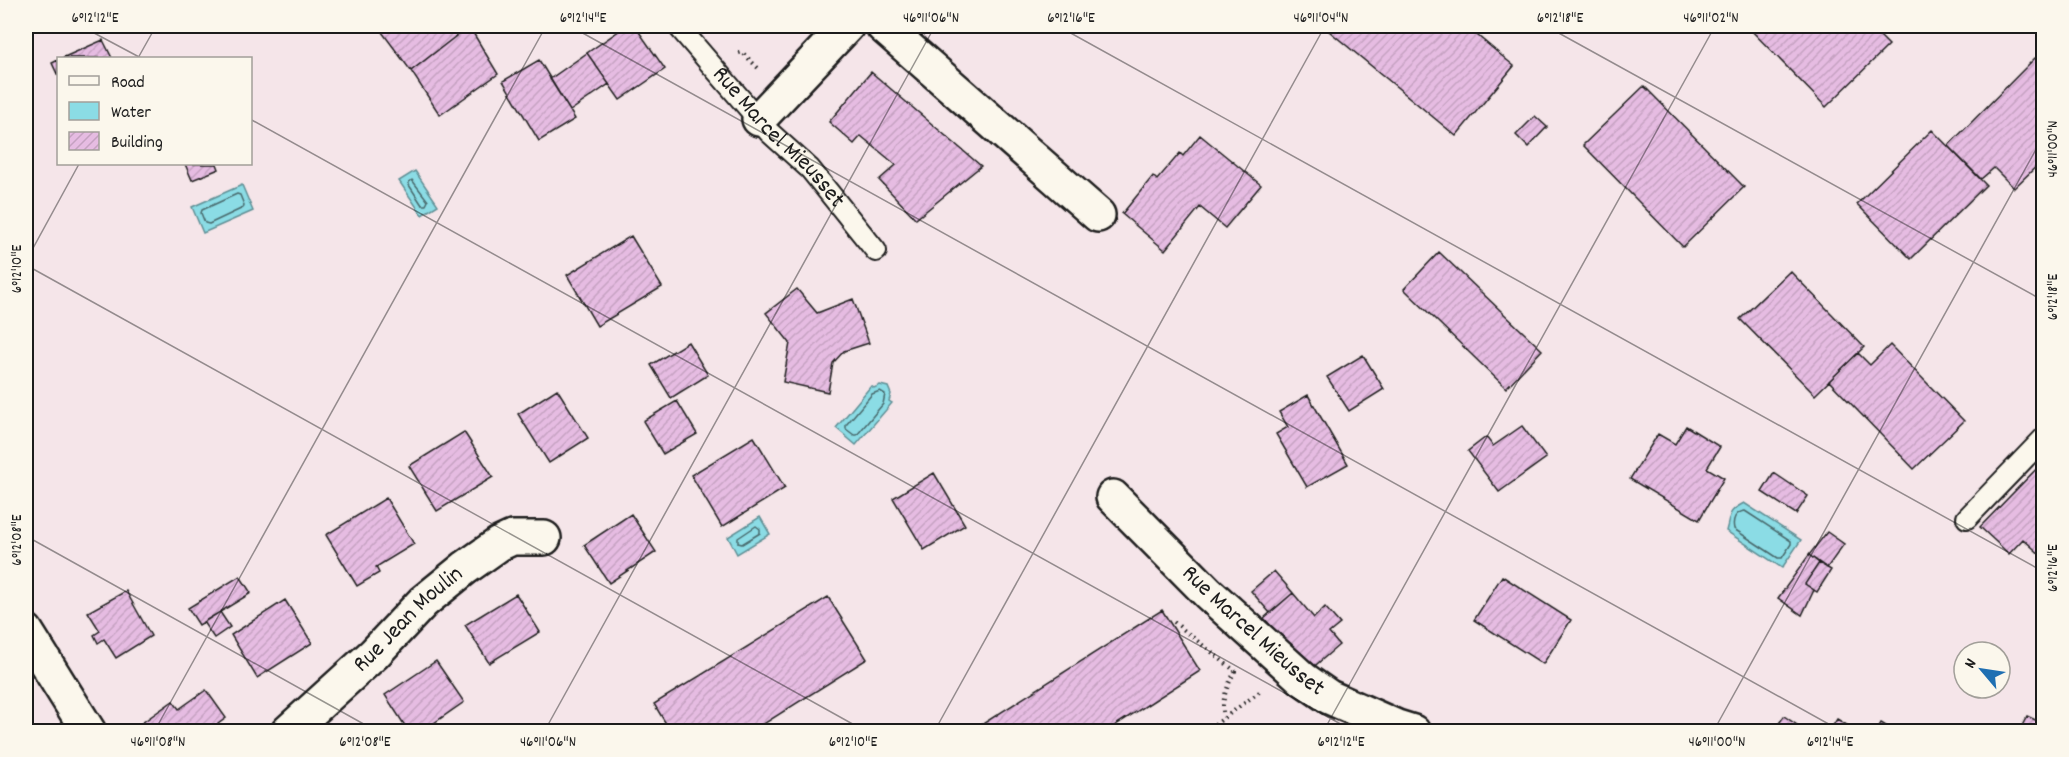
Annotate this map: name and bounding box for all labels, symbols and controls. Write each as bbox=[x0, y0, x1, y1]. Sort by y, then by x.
text: 6°12'12"E bbox=[72, 8, 119, 30]
text: 6°12'14"E bbox=[560, 8, 606, 30]
text: 46°11'06"N bbox=[903, 8, 959, 30]
text: 6°12'16"E bbox=[1047, 8, 1095, 30]
text: 46°11'04"N bbox=[1293, 8, 1349, 30]
text: 6°12'18"E bbox=[1537, 8, 1583, 30]
text: 46°11'02"N bbox=[1683, 8, 1739, 30]
legend bbox=[57, 57, 252, 165]
street label: Rue Marcel Mieusset bbox=[703, 59, 852, 216]
text: Road bbox=[111, 71, 145, 96]
text: Water bbox=[111, 101, 151, 126]
text: 46°11'00"N bbox=[2043, 120, 2065, 178]
text: Building bbox=[111, 131, 163, 156]
text: 6°12'10"E bbox=[7, 245, 29, 293]
text: 6°12'18"E bbox=[2043, 274, 2065, 320]
text: 6°12'08"E bbox=[7, 514, 29, 566]
text: 6°12'16"E bbox=[2043, 544, 2065, 592]
street label: Rue Jean Moulin bbox=[346, 558, 471, 681]
street label: Rue Marcel Mieusset bbox=[1173, 558, 1331, 706]
north arrow bbox=[1952, 640, 2012, 700]
text: N bbox=[1959, 655, 1983, 673]
text: 46°11'08"N bbox=[131, 732, 185, 754]
text: 6°12'08"E bbox=[339, 732, 391, 754]
text: 46°11'06"N bbox=[520, 732, 576, 754]
text: 6°12'10"E bbox=[829, 732, 877, 754]
text: 6°12'12"E bbox=[1318, 732, 1365, 754]
text: 46°11'00"N bbox=[1688, 732, 1746, 754]
text: 6°12'14"E bbox=[1807, 732, 1853, 754]

